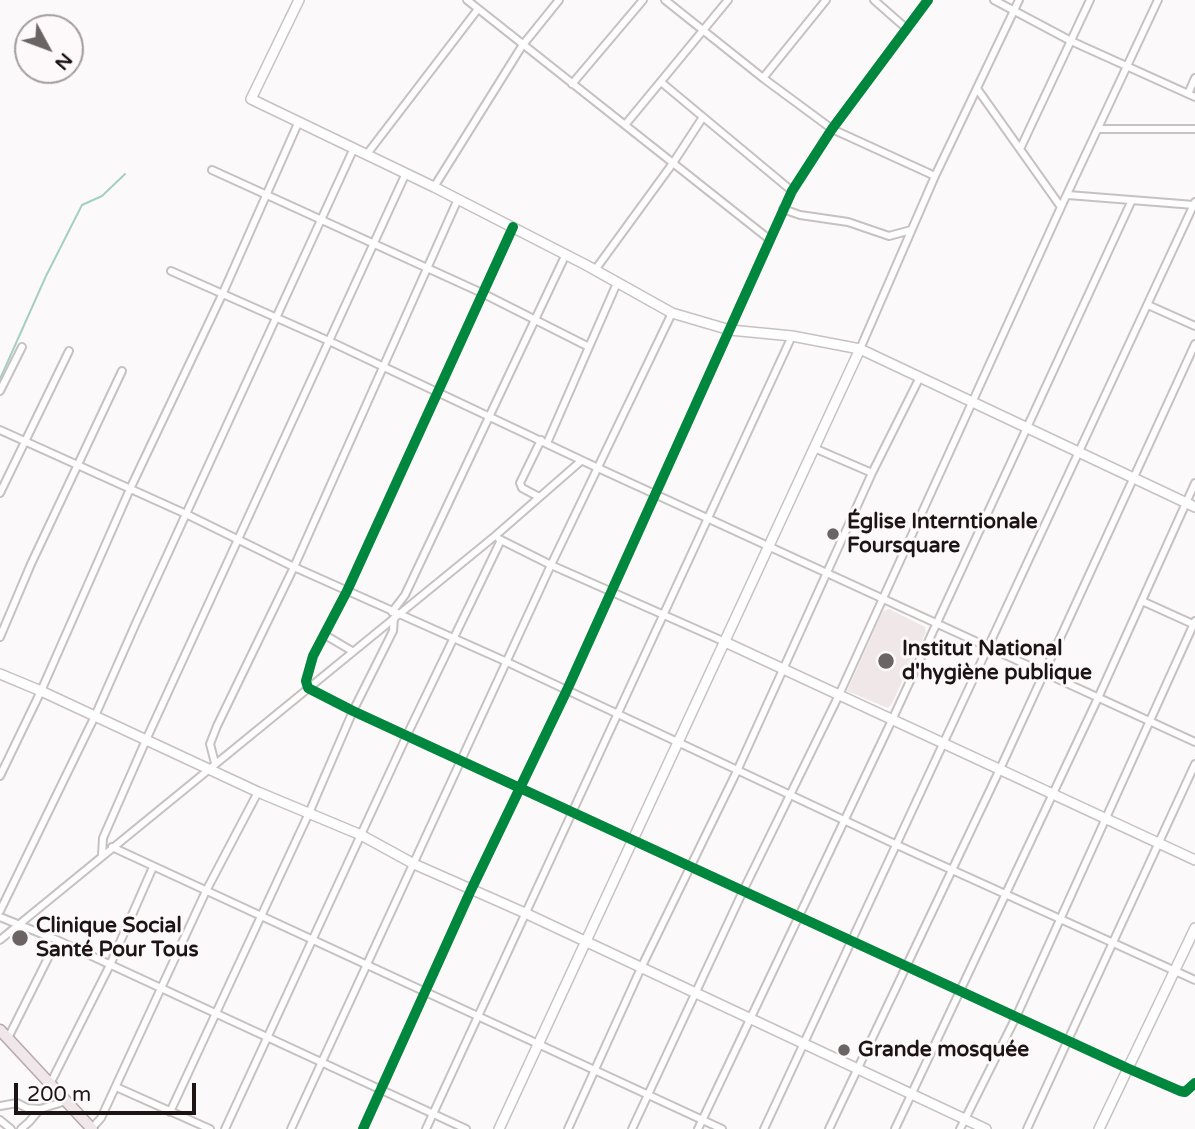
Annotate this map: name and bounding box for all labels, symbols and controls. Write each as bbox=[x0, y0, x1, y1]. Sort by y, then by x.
north arrow bbox=[14, 14, 84, 84]
text: N bbox=[50, 48, 77, 74]
place label: Église Interntionale Foursquare bbox=[847, 509, 1038, 559]
marker: Église Interntionale Foursquare bbox=[825, 526, 841, 542]
place label: Institut National d'hygiène publique bbox=[902, 636, 1092, 686]
marker: Institut National d'hygiène publique bbox=[876, 651, 896, 671]
place label: Clinique Social Santé Pour Tous bbox=[36, 913, 198, 963]
marker: Clinique Social Santé Pour Tous bbox=[10, 928, 30, 948]
place label: Grande mosquée bbox=[858, 1037, 1029, 1063]
marker: Grande mosquée bbox=[836, 1042, 852, 1058]
scale bar bbox=[18, 1070, 200, 1114]
text: 200 m bbox=[27, 1082, 91, 1107]

